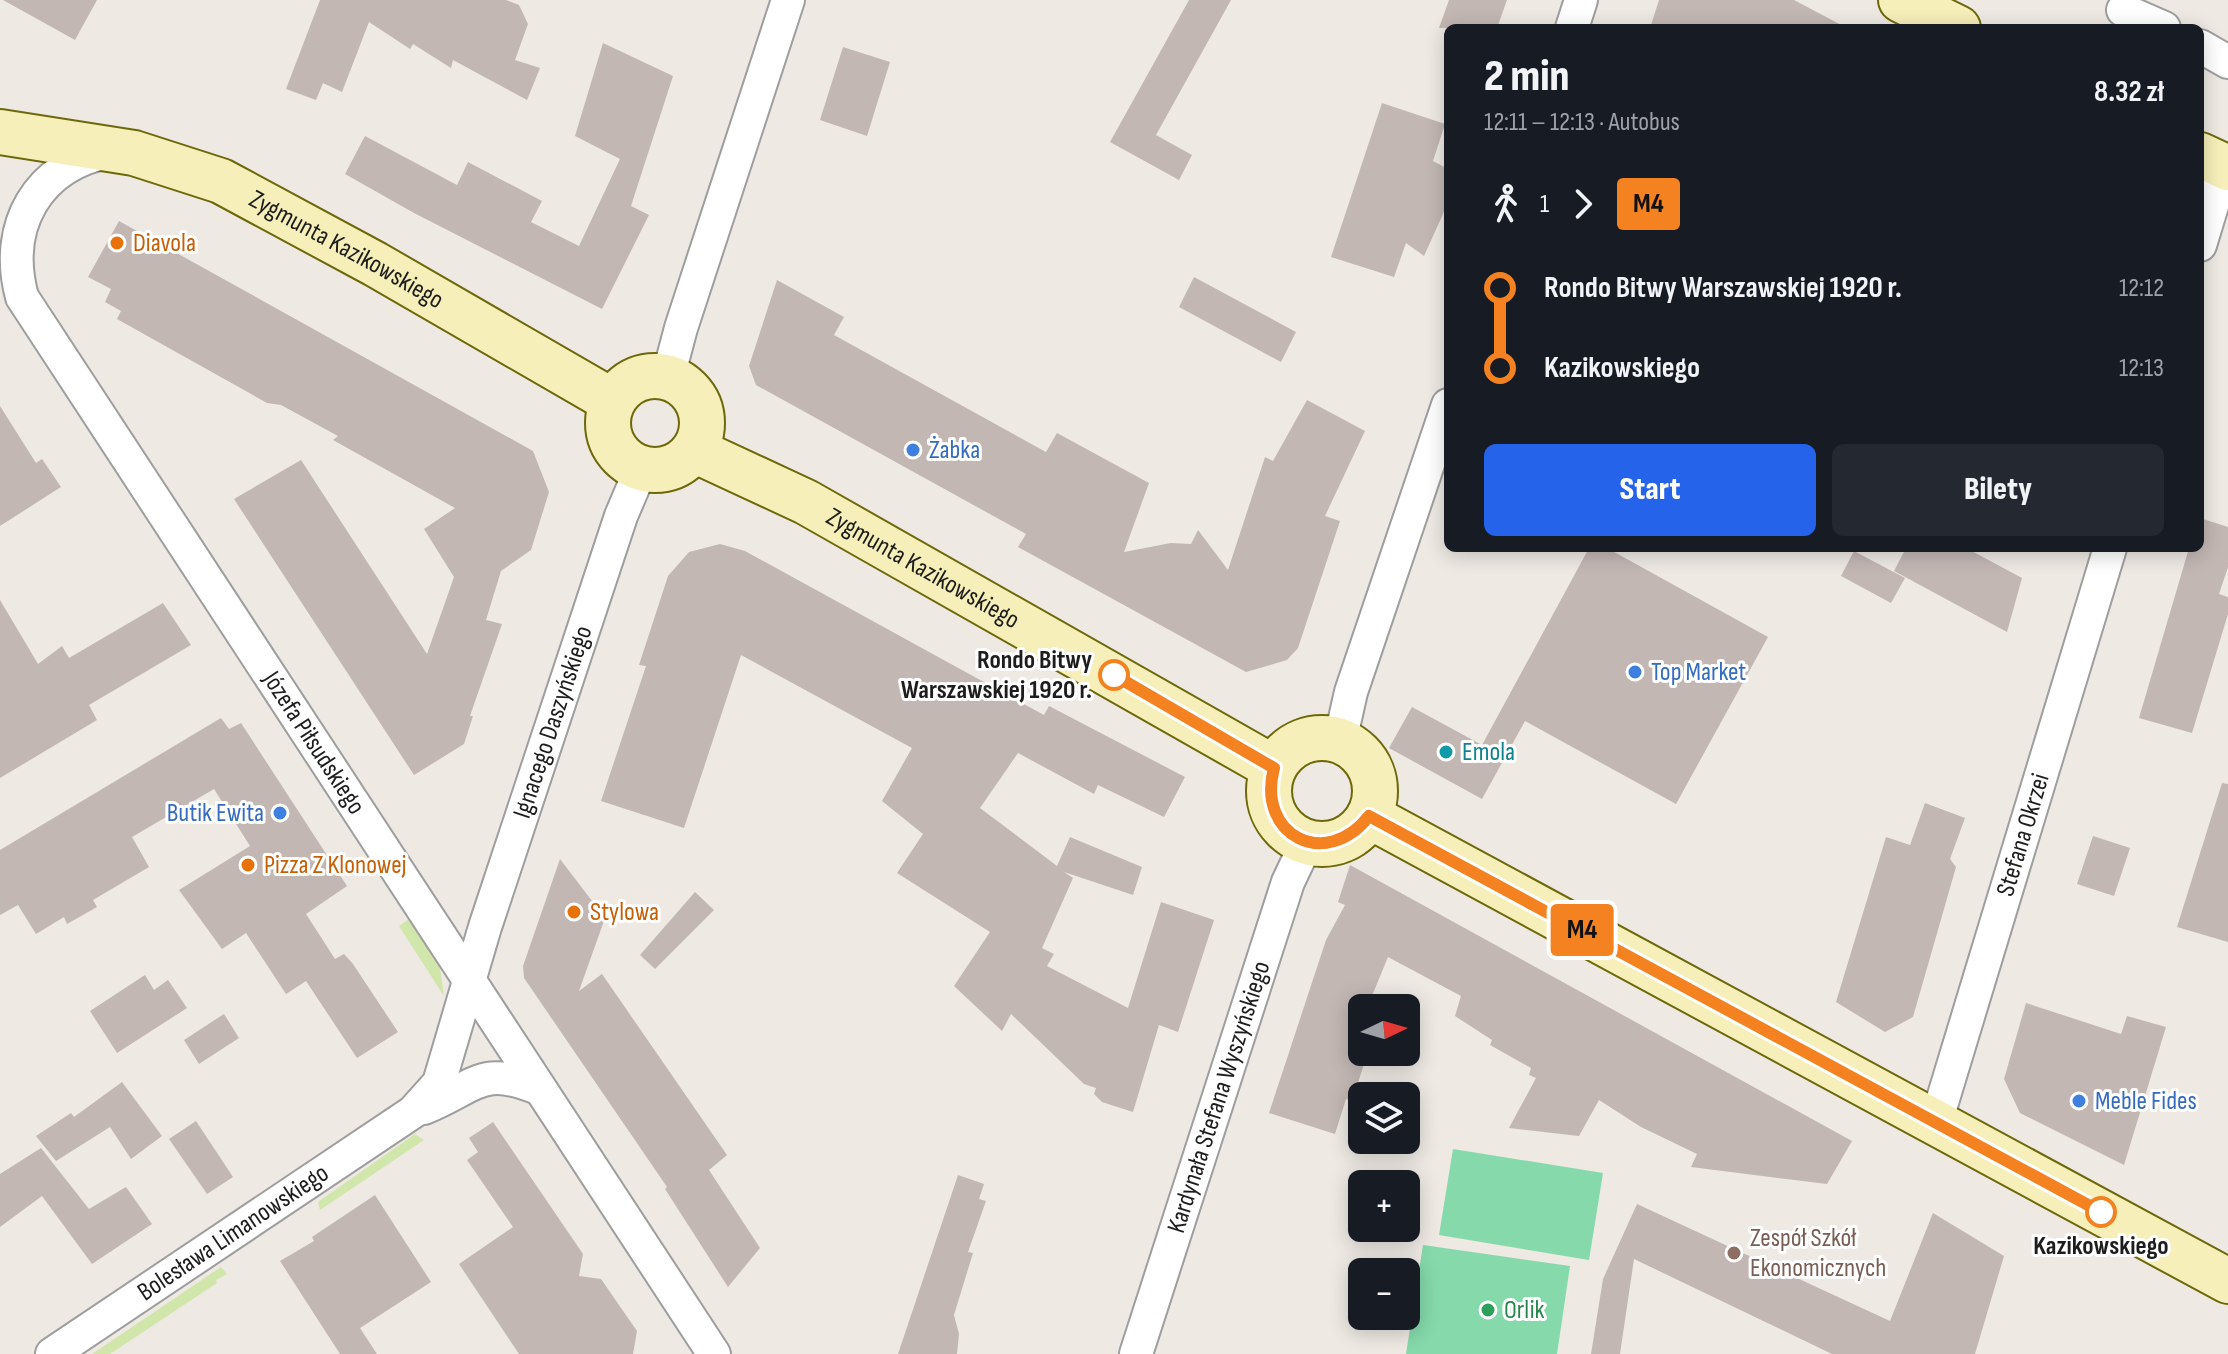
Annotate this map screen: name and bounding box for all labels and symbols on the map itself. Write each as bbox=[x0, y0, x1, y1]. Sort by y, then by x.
street label: Zygmunta Kazikowskiego bbox=[244, 184, 449, 316]
place label: Diavola bbox=[133, 228, 196, 259]
marker: Diavola bbox=[108, 234, 126, 252]
place label: Żabka bbox=[929, 435, 980, 466]
marker: Żabka bbox=[904, 441, 922, 459]
street label: Zygmunta Kazikowskiego bbox=[821, 501, 1025, 636]
street label: Ignacego Daszyńskiego bbox=[507, 622, 599, 822]
place label: Rondo Bitwy Warszawskiej 1920 r. bbox=[901, 645, 1092, 706]
place label: Top Market bbox=[1651, 657, 1746, 688]
marker: Rondo Bitwy Warszawskiej 1920 r. bbox=[1099, 660, 1129, 690]
marker: Top Market bbox=[1626, 663, 1644, 681]
street label: Józefa Piłsudskiego bbox=[255, 665, 372, 820]
place label: Emola bbox=[1462, 737, 1515, 768]
marker: Emola bbox=[1437, 743, 1455, 761]
street label: Stefana Okrzei bbox=[1990, 770, 2056, 900]
place label: Butik Ewita bbox=[167, 798, 264, 829]
marker: Butik Ewita bbox=[271, 804, 289, 822]
place label: Pizza Z Klonowej bbox=[264, 850, 406, 881]
marker: Pizza Z Klonowej bbox=[239, 856, 257, 874]
place label: Stylowa bbox=[590, 897, 659, 928]
marker: Stylowa bbox=[565, 903, 583, 921]
line badge: M4 bbox=[1546, 904, 1618, 956]
street label: Kardynała Stefana Wyszyńskiego bbox=[1161, 957, 1277, 1237]
north arrow bbox=[1348, 994, 1420, 1066]
place label: Meble Fides bbox=[2095, 1086, 2197, 1117]
marker: Meble Fides bbox=[2070, 1092, 2088, 1110]
street label: Bolesława Limanowskiego bbox=[132, 1158, 335, 1308]
marker: Kazikowskiego bbox=[2086, 1197, 2116, 1227]
place label: Zespół Szkół Ekonomicznych bbox=[1750, 1223, 1886, 1284]
place label: Kazikowskiego bbox=[2033, 1231, 2169, 1262]
marker: Zespół Szkół Ekonomicznych bbox=[1725, 1244, 1743, 1262]
place label: Orlik bbox=[1504, 1295, 1544, 1326]
marker: Orlik bbox=[1479, 1301, 1497, 1319]

